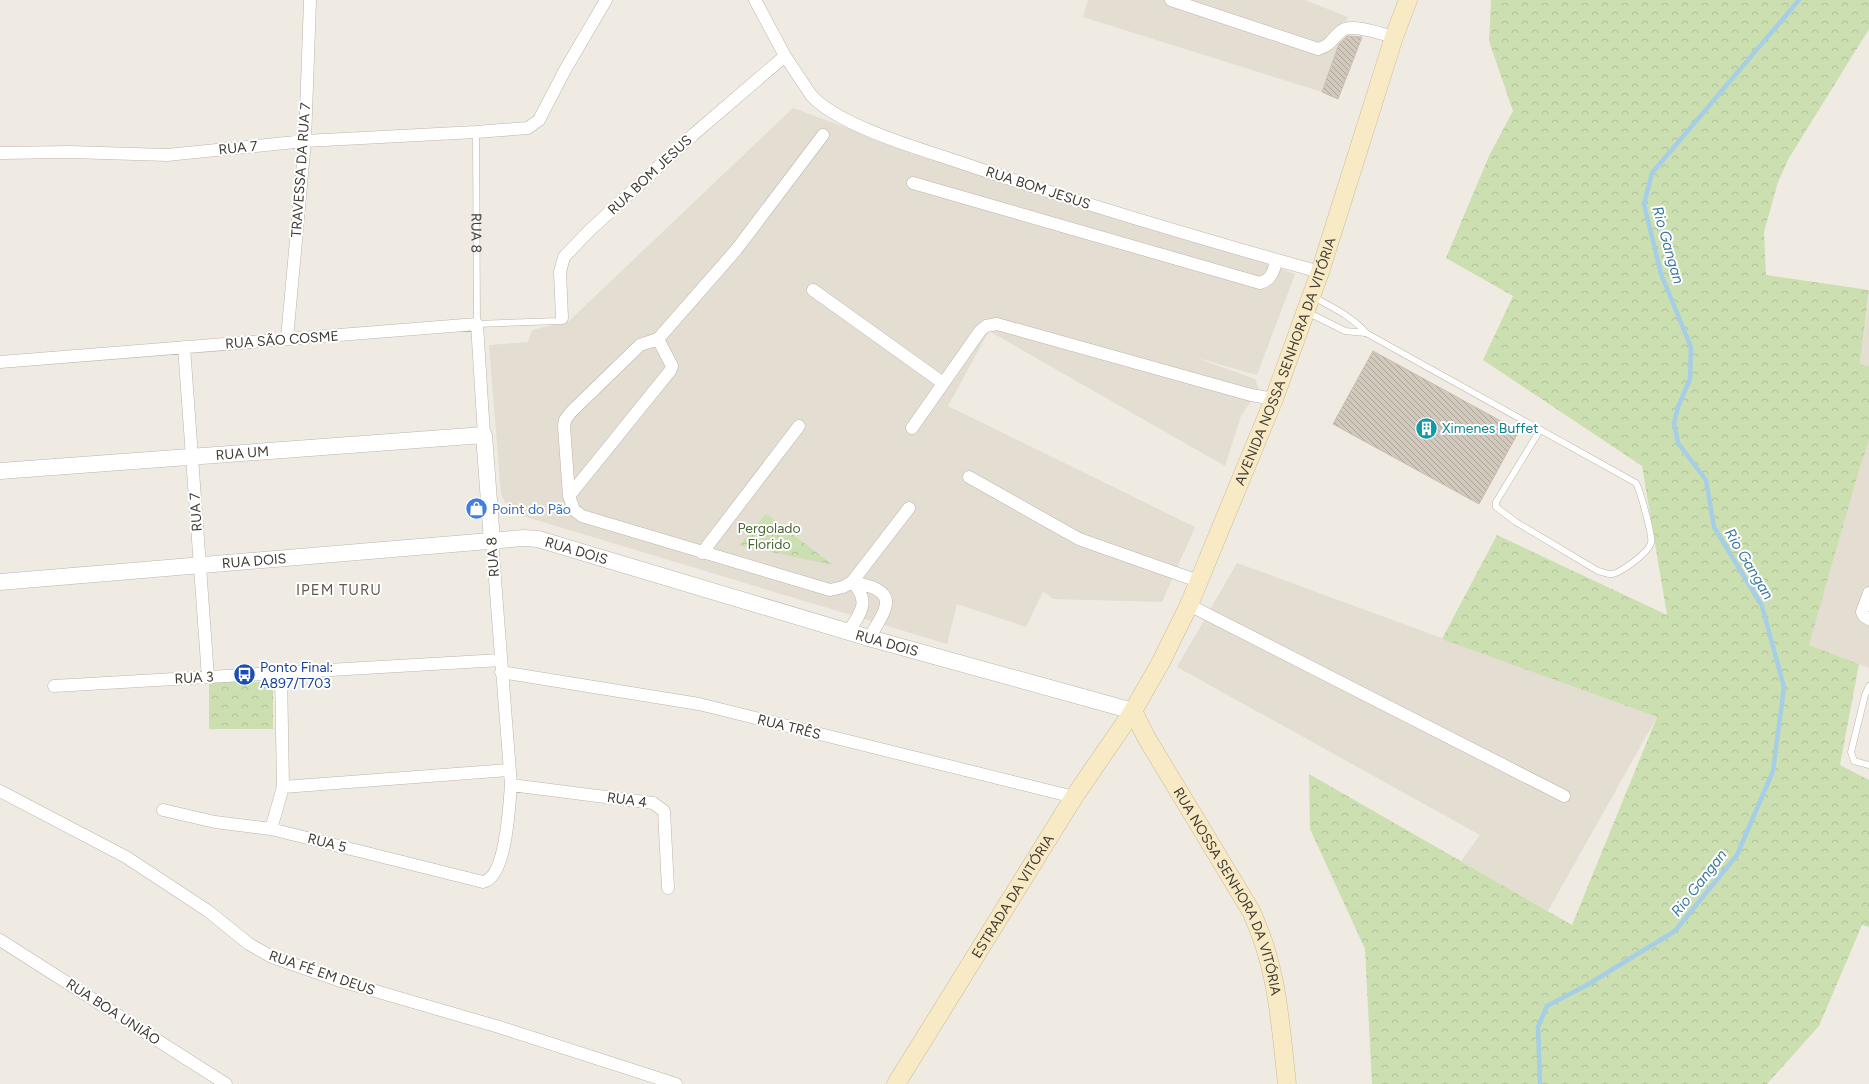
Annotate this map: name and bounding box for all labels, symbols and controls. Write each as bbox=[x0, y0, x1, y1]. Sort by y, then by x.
street label: TRAVESSA DA RUA 7 bbox=[288, 102, 314, 238]
street label: RUA BOM JESUS bbox=[604, 132, 696, 218]
street label: RUA 7 bbox=[218, 137, 259, 158]
street label: RUA BOM JESUS bbox=[984, 163, 1092, 213]
water label: Rio Gangan bbox=[1648, 204, 1688, 286]
street label: RUA 8 bbox=[468, 213, 485, 253]
street label: AVENIDA NOSSA SENHORA DA VITÓRIA bbox=[1231, 235, 1339, 488]
street label: RUA SÃO COSME bbox=[225, 328, 339, 352]
building icon: Ximenes Buffet bbox=[1413, 415, 1439, 441]
place label: Ximenes Buffet bbox=[1442, 420, 1538, 437]
street label: RUA UM bbox=[215, 443, 270, 463]
street label: RUA 7 bbox=[186, 491, 206, 532]
shop icon: Point do Pão bbox=[464, 496, 490, 522]
place label: Point do Pão bbox=[492, 501, 571, 518]
park label: Pergolado Florido bbox=[737, 520, 801, 553]
water label: Rio Gangan bbox=[1721, 525, 1777, 603]
street label: RUA DOIS bbox=[543, 533, 610, 568]
street label: RUA 8 bbox=[483, 536, 503, 578]
street label: RUA DOIS bbox=[221, 549, 287, 572]
district label: IPEM TURU bbox=[296, 581, 382, 599]
street label: RUA DOIS bbox=[853, 626, 920, 660]
place label: Ponto Final: A897/T703 bbox=[260, 659, 333, 692]
bus stop icon: Ponto Final: A897/T703 bbox=[231, 662, 257, 688]
street label: RUA 3 bbox=[174, 668, 214, 688]
street label: RUA TRÊS bbox=[755, 711, 823, 743]
street label: RUA NOSSA SENHORA DA VITÓRIA bbox=[1170, 784, 1285, 997]
street label: RUA 4 bbox=[606, 789, 648, 811]
street label: RUA 5 bbox=[306, 830, 348, 856]
street label: ESTRADA DA VITÓRIA bbox=[968, 831, 1057, 961]
water label: Rio Gangan bbox=[1667, 846, 1731, 920]
street label: RUA FÉ EM DEUS bbox=[267, 947, 377, 999]
street label: RUA BOA UNIÃO bbox=[63, 975, 163, 1049]

